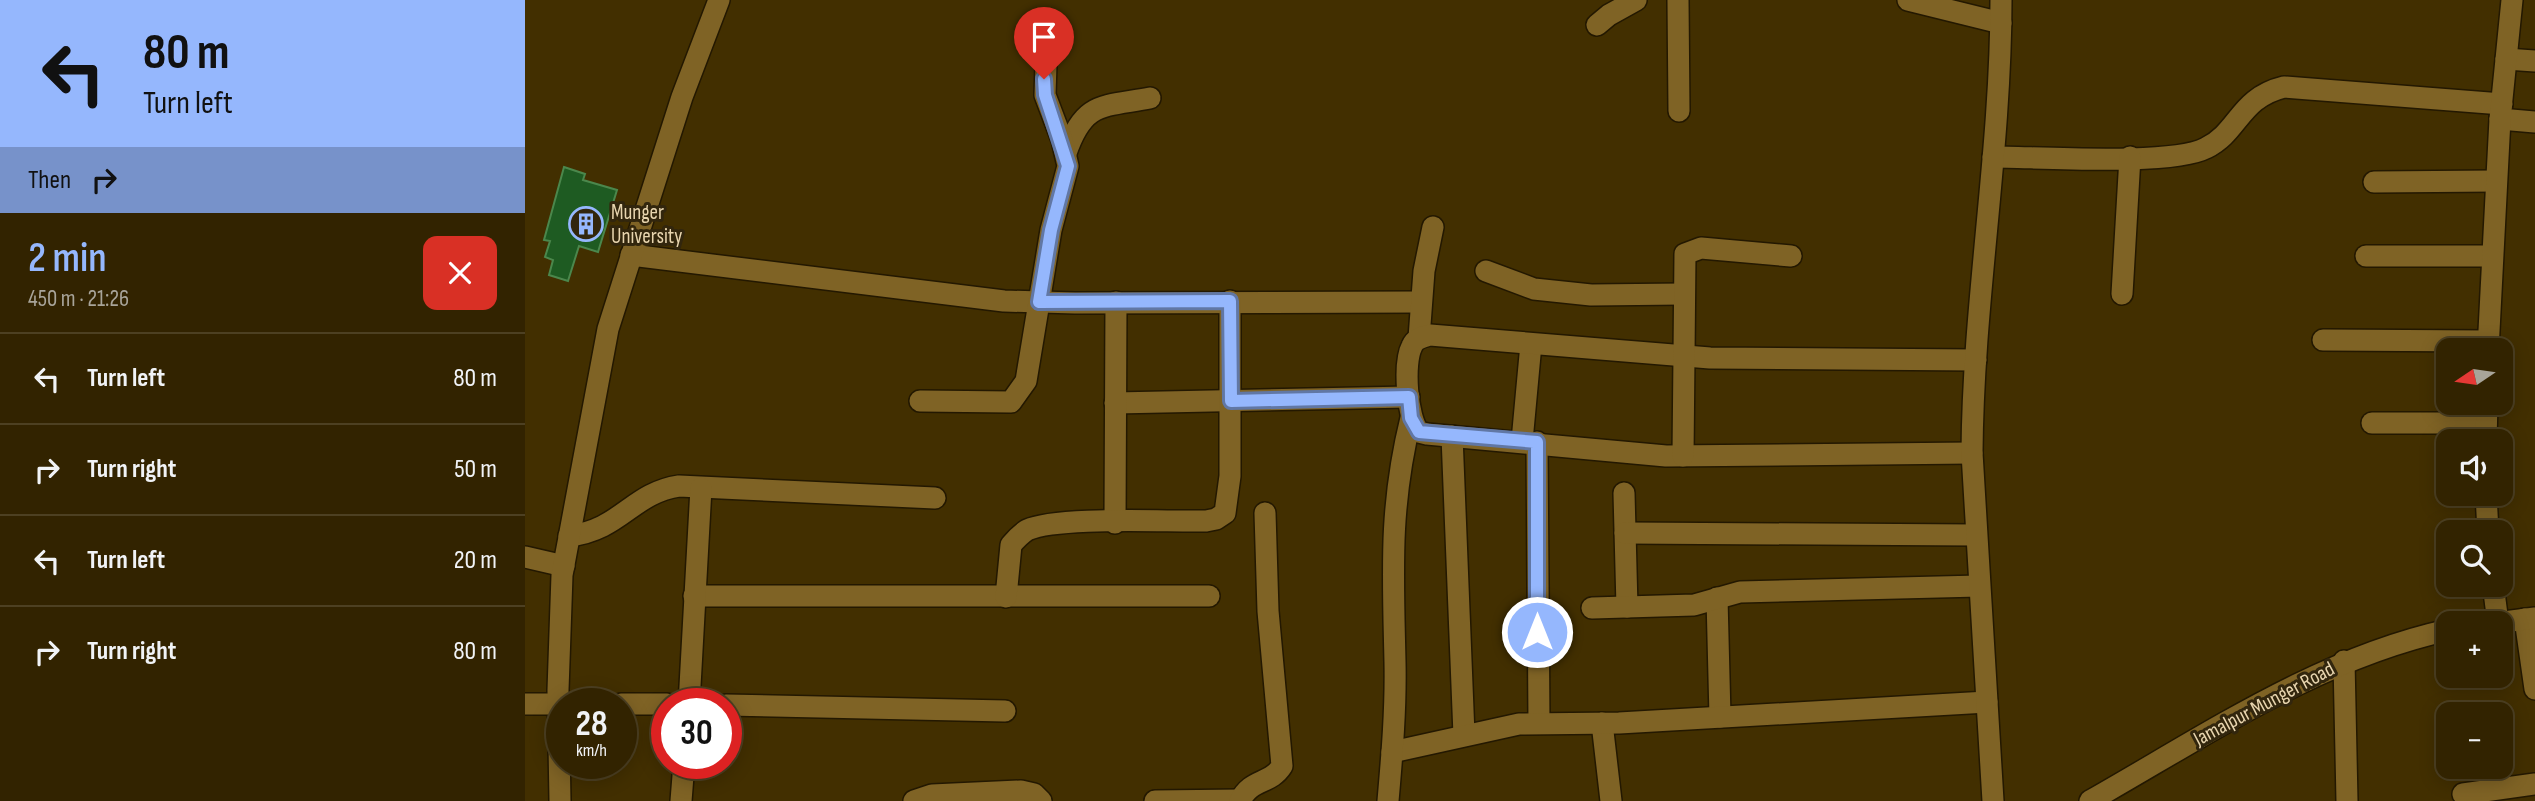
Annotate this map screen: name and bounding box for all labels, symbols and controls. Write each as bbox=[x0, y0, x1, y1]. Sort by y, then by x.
pin bbox=[1014, 7, 1074, 79]
icon: arrive bbox=[1025, 18, 1063, 56]
text: 80 m bbox=[143, 24, 230, 83]
icon: left bbox=[28, 28, 119, 119]
text: Turn left bbox=[143, 84, 233, 123]
icon: right bbox=[85, 161, 123, 199]
text: Then bbox=[28, 165, 71, 196]
place label: Munger University bbox=[611, 200, 682, 249]
building icon: Munger University bbox=[567, 205, 605, 243]
text: 2 min bbox=[28, 233, 107, 284]
button: close bbox=[423, 236, 497, 310]
text: 450 m · 21:26 bbox=[28, 285, 129, 313]
north arrow bbox=[2436, 338, 2513, 415]
map controls bbox=[2436, 338, 2513, 779]
icon: left bbox=[28, 360, 66, 398]
text: Turn left bbox=[87, 363, 165, 394]
text: 80 m bbox=[453, 363, 497, 394]
button: sound bbox=[2436, 429, 2513, 506]
icon: right bbox=[28, 451, 66, 489]
text: Turn right bbox=[87, 454, 176, 485]
text: 50 m bbox=[454, 454, 497, 485]
button: search bbox=[2436, 520, 2513, 597]
icon: left bbox=[28, 542, 66, 580]
text: Turn left bbox=[87, 545, 165, 576]
text: 20 m bbox=[454, 545, 497, 576]
position arrow bbox=[1500, 595, 1574, 669]
button: + bbox=[2436, 611, 2513, 688]
icon: right bbox=[28, 633, 66, 671]
text: Turn right bbox=[87, 636, 176, 667]
text: 80 m bbox=[453, 636, 497, 667]
street label: Jamalpur Munger Road bbox=[2188, 656, 2339, 752]
speed limit sign: 30 bbox=[651, 688, 742, 779]
button: − bbox=[2436, 702, 2513, 779]
text: 28 bbox=[576, 703, 607, 746]
text: km/h bbox=[576, 740, 607, 761]

